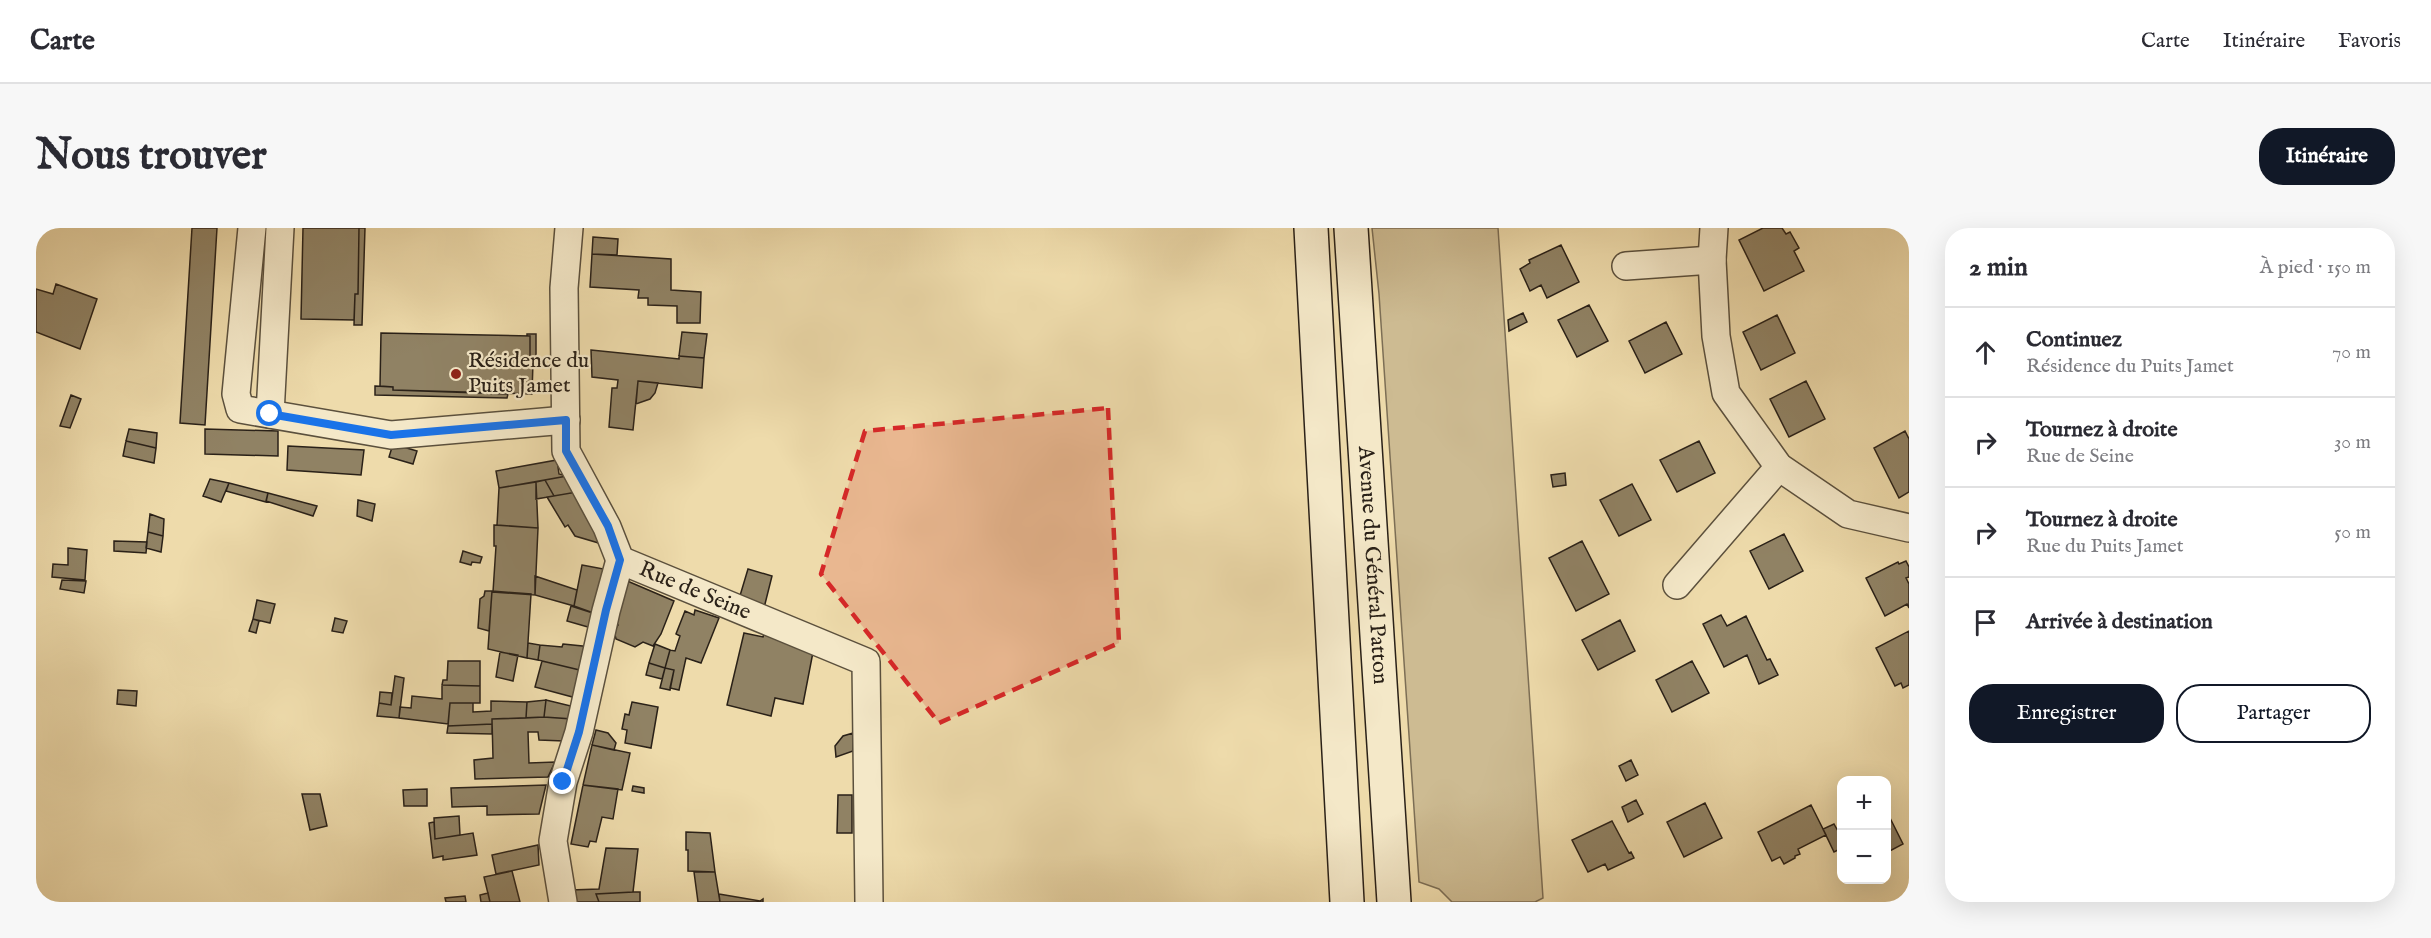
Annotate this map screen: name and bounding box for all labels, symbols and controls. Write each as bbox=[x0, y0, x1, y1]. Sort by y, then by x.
text: Carte bbox=[30, 24, 95, 59]
text: Carte bbox=[2141, 28, 2190, 55]
text: Itinéraire bbox=[2223, 28, 2305, 55]
text: Favoris bbox=[2338, 28, 2401, 55]
button: Itinéraire bbox=[2259, 128, 2395, 185]
text: Nous trouver bbox=[36, 130, 267, 183]
text: 2 min bbox=[1969, 251, 2028, 284]
text: À pied · 150 m bbox=[2260, 255, 2371, 280]
text: Continuez bbox=[2026, 326, 2122, 354]
icon: ahead bbox=[1969, 336, 2002, 369]
text: 70 m bbox=[2332, 340, 2371, 365]
place label: Résidence du Puits Jamet bbox=[468, 347, 589, 400]
text: Résidence du Puits Jamet bbox=[2026, 354, 2234, 379]
marker: Résidence du Puits Jamet bbox=[449, 367, 463, 381]
route start bbox=[256, 400, 282, 426]
text: Tournez à droite bbox=[2026, 416, 2177, 444]
icon: right bbox=[1969, 426, 2002, 459]
text: 30 m bbox=[2334, 430, 2371, 455]
street label: Avenue du Général Patton bbox=[1351, 444, 1394, 686]
text: Rue de Seine bbox=[2026, 444, 2134, 469]
text: Tournez à droite bbox=[2026, 506, 2177, 534]
icon: right bbox=[1969, 516, 2002, 549]
text: 50 m bbox=[2334, 520, 2371, 545]
text: Rue du Puits Jamet bbox=[2026, 534, 2184, 559]
street label: Rue de Seine bbox=[635, 555, 755, 627]
icon: arrive bbox=[1969, 606, 2002, 639]
text: Arrivée à destination bbox=[2026, 608, 2213, 636]
button: Enregistrer bbox=[1969, 684, 2164, 743]
button: Partager bbox=[2176, 684, 2371, 743]
route end bbox=[549, 768, 575, 794]
map controls bbox=[1837, 776, 1891, 884]
button: + bbox=[1837, 776, 1891, 830]
button: − bbox=[1837, 830, 1891, 884]

